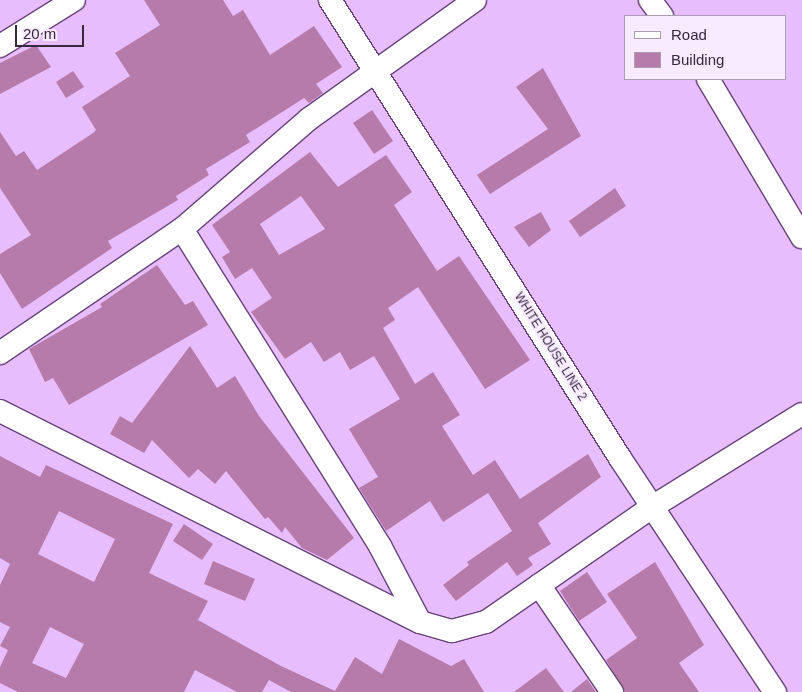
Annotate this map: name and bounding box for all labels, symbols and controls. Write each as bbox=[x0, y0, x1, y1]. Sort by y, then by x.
scale bar bbox=[18, 15, 86, 47]
legend bbox=[624, 15, 787, 80]
text: 20 m bbox=[23, 25, 56, 42]
text: Road bbox=[671, 26, 707, 43]
text: Building bbox=[671, 51, 724, 68]
street label: WHITE HOUSE LINE 2 bbox=[511, 290, 589, 404]

